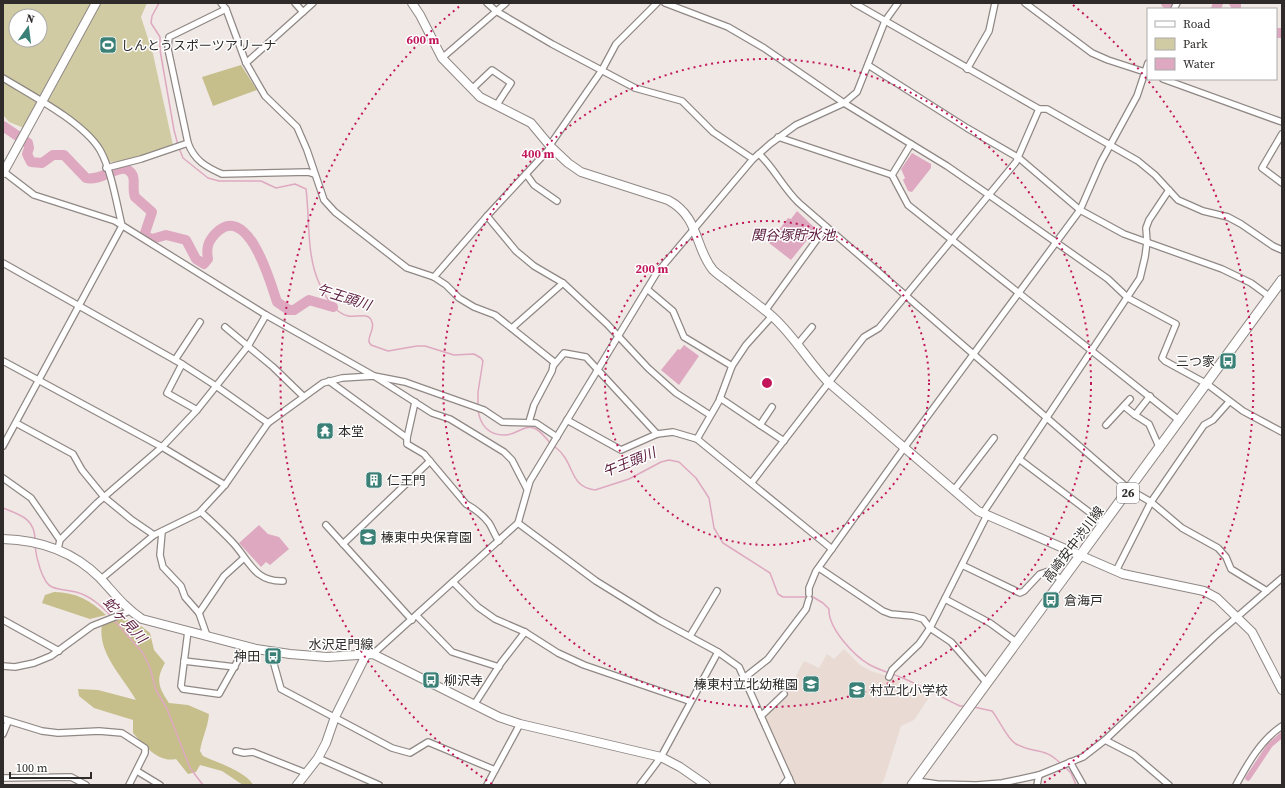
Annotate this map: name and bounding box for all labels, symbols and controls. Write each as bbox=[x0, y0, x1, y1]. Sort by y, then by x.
north arrow bbox=[8, 8, 48, 48]
legend bbox=[1147, 8, 1277, 80]
text: N bbox=[25, 11, 36, 27]
text: Road bbox=[1183, 16, 1210, 32]
text: 600 m bbox=[407, 32, 440, 48]
sports icon: しんとうスポーツアリーナ bbox=[98, 35, 118, 55]
text: Park bbox=[1183, 36, 1208, 52]
place label: しんとうスポーツアリーナ bbox=[121, 37, 277, 54]
text: Water bbox=[1183, 56, 1215, 72]
text: 400 m bbox=[522, 146, 555, 162]
water label: 関谷塚貯水池 bbox=[751, 225, 837, 245]
text: 200 m bbox=[636, 261, 669, 277]
water label: 午王頭川 bbox=[314, 279, 376, 316]
bus stop icon: 三つ家 bbox=[1218, 351, 1238, 371]
place label: 三つ家 bbox=[1176, 353, 1215, 370]
centre of rings bbox=[760, 376, 774, 390]
temple icon: 本堂 bbox=[315, 421, 335, 441]
place label: 本堂 bbox=[338, 423, 364, 440]
water label: 午王頭川 bbox=[599, 441, 661, 482]
building icon: 仁王門 bbox=[364, 470, 384, 490]
place label: 仁王門 bbox=[387, 472, 426, 489]
road number: 26 bbox=[1117, 483, 1139, 503]
street label: 高崎安中渋川線 bbox=[1039, 503, 1108, 586]
school or university icon: 榛東中央保育園 bbox=[358, 527, 378, 547]
place label: 榛東中央保育園 bbox=[381, 529, 472, 546]
bus stop icon: 倉海戸 bbox=[1041, 590, 1061, 610]
place label: 倉海戸 bbox=[1064, 592, 1103, 609]
water label: 蛇ヶ見川 bbox=[99, 593, 153, 649]
street label: 水沢足門線 bbox=[308, 636, 374, 653]
bus stop icon: 神田 bbox=[263, 646, 283, 666]
place label: 神田 bbox=[234, 648, 260, 665]
bus stop icon: 柳沢寺 bbox=[421, 670, 441, 690]
place label: 柳沢寺 bbox=[444, 672, 483, 689]
school or university icon: 榛東村立北幼稚園 bbox=[801, 674, 821, 694]
place label: 榛東村立北幼稚園 bbox=[694, 676, 798, 693]
school or university icon: 村立北小学校 bbox=[847, 680, 867, 700]
place label: 村立北小学校 bbox=[870, 682, 948, 699]
scale bar bbox=[10, 754, 91, 780]
text: 100 m bbox=[16, 760, 48, 776]

